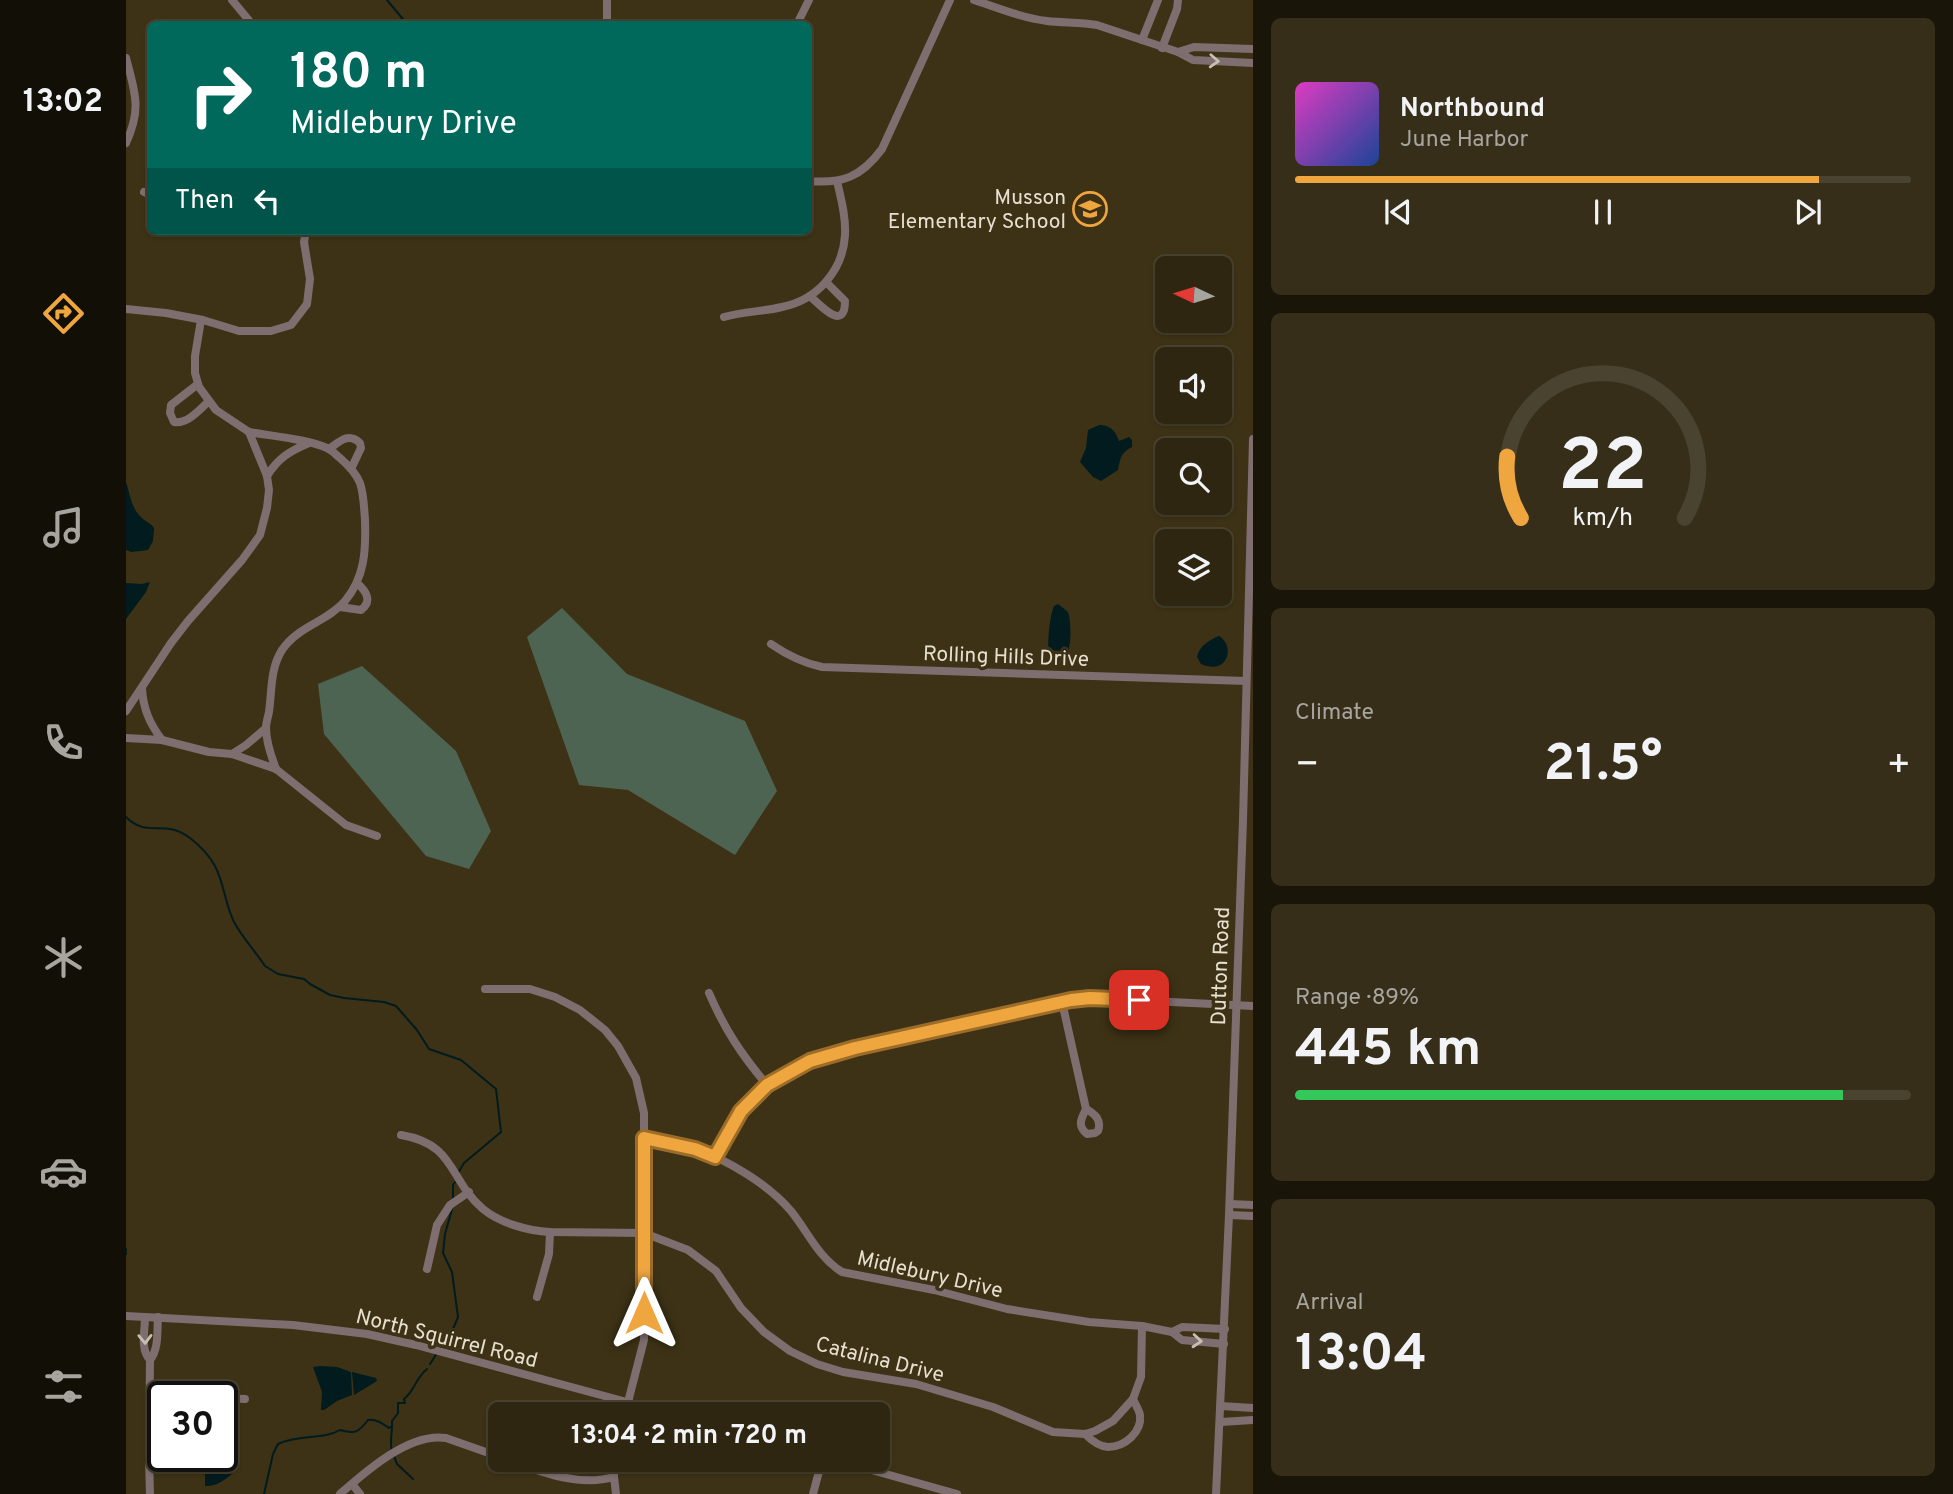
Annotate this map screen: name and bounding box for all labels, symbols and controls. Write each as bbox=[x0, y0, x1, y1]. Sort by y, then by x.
text: 180 m bbox=[290, 44, 427, 106]
icon: right bbox=[175, 49, 266, 140]
one-way arrow bbox=[1209, 54, 1220, 69]
text: 13:02 bbox=[23, 83, 103, 123]
text: Northbound bbox=[1400, 93, 1545, 126]
text: Midlebury Drive bbox=[290, 105, 517, 145]
text: June Harbor bbox=[1400, 126, 1528, 155]
icon: left bbox=[248, 182, 286, 220]
text: Then bbox=[175, 185, 234, 218]
place label: Musson Elementary School bbox=[888, 185, 1066, 236]
school or university icon: Musson Elementary School bbox=[1071, 190, 1109, 228]
icon: previous bbox=[1379, 193, 1417, 231]
icon: pause bbox=[1584, 193, 1622, 231]
icon: next bbox=[1789, 193, 1827, 231]
north arrow bbox=[1155, 256, 1232, 332]
map controls bbox=[1155, 256, 1232, 606]
icon: directions bbox=[39, 289, 88, 338]
button: sound bbox=[1155, 347, 1232, 424]
text: 22 bbox=[1558, 424, 1648, 516]
button: search bbox=[1155, 438, 1232, 515]
icon: music bbox=[39, 503, 88, 552]
text: km/h bbox=[1573, 503, 1633, 535]
button: layers bbox=[1155, 529, 1232, 606]
street label: Rolling Hills Drive bbox=[923, 641, 1089, 674]
text: Climate bbox=[1295, 699, 1374, 728]
icon: phone bbox=[39, 718, 88, 767]
text: 21.5° bbox=[1544, 733, 1662, 799]
text: − bbox=[1295, 742, 1320, 791]
text: + bbox=[1886, 742, 1911, 791]
street label: Dutton Road bbox=[1206, 906, 1237, 1026]
icon: climate bbox=[39, 933, 88, 982]
pin bbox=[1109, 970, 1169, 1030]
icon: arrive bbox=[1120, 981, 1158, 1019]
text: Range · 89% bbox=[1295, 984, 1419, 1013]
text: 445 km bbox=[1295, 1018, 1481, 1084]
icon: car bbox=[39, 1147, 88, 1196]
street label: Midlebury Drive bbox=[854, 1246, 1005, 1305]
position arrow bbox=[607, 1276, 681, 1350]
text: Arrival bbox=[1295, 1289, 1364, 1318]
street label: North Squirrel Road bbox=[353, 1304, 540, 1375]
text: 13:04 bbox=[1295, 1323, 1427, 1389]
street label: Catalina Drive bbox=[813, 1331, 947, 1389]
one-way arrow bbox=[1192, 1333, 1203, 1348]
one-way arrow bbox=[137, 1334, 153, 1345]
icon: filters bbox=[39, 1362, 88, 1411]
speed limit sign: 30 bbox=[147, 1381, 238, 1472]
text: 13:04 · 2 min · 720 m bbox=[571, 1420, 807, 1453]

